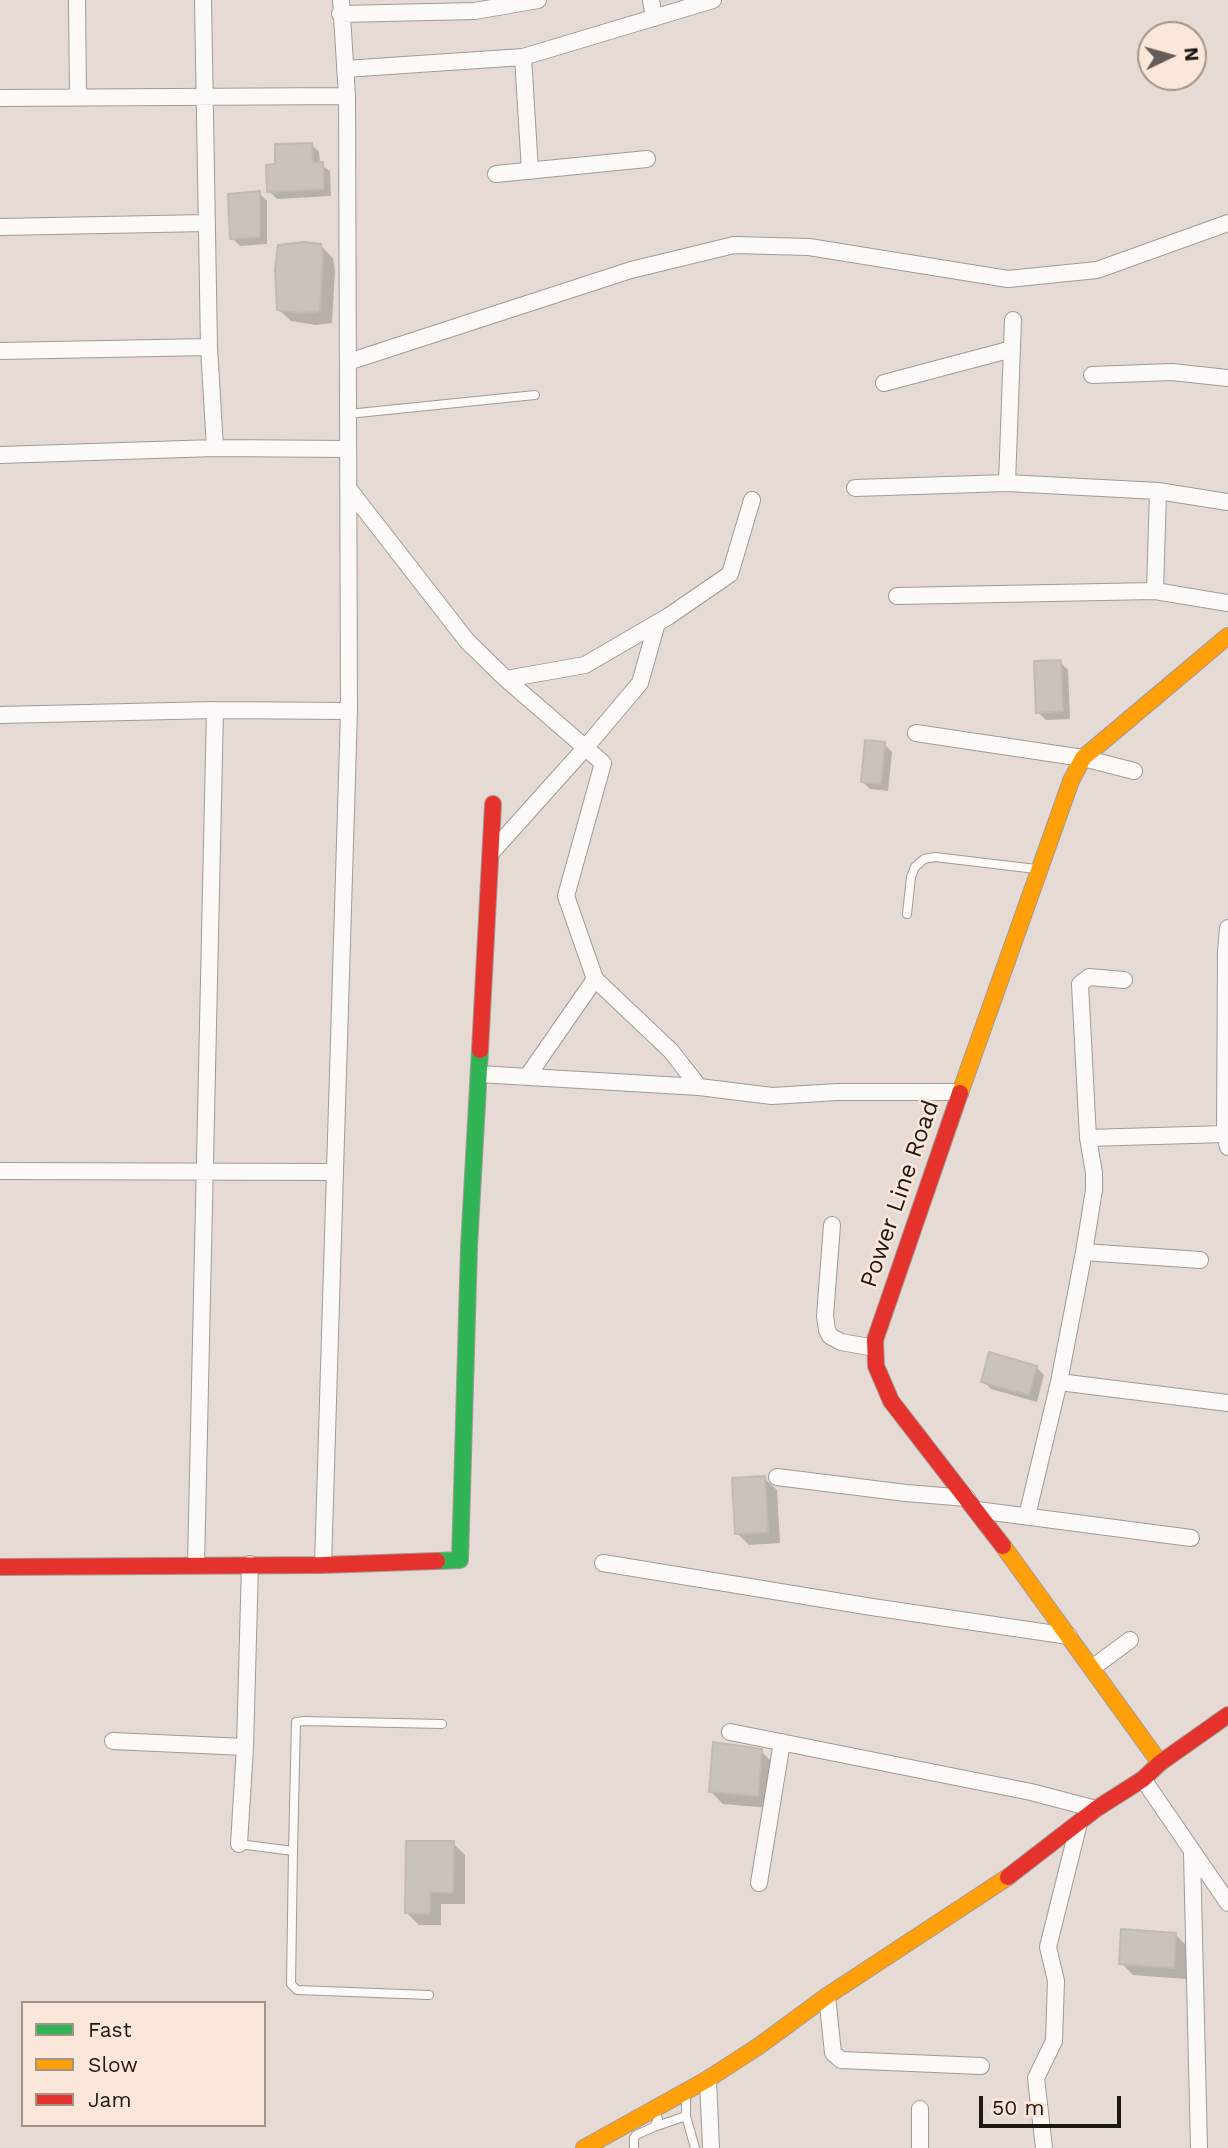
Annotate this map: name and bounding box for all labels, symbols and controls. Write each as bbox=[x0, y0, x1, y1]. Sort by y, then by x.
north arrow bbox=[1137, 21, 1207, 91]
text: N bbox=[1179, 46, 1203, 62]
street label: Power Line Road bbox=[854, 1097, 946, 1291]
legend bbox=[21, 2001, 266, 2127]
text: Fast bbox=[88, 2017, 132, 2042]
text: Slow bbox=[88, 2052, 138, 2077]
scale bar bbox=[983, 2082, 1125, 2126]
text: Jam bbox=[88, 2087, 131, 2112]
text: 50 m bbox=[992, 2095, 1044, 2120]

